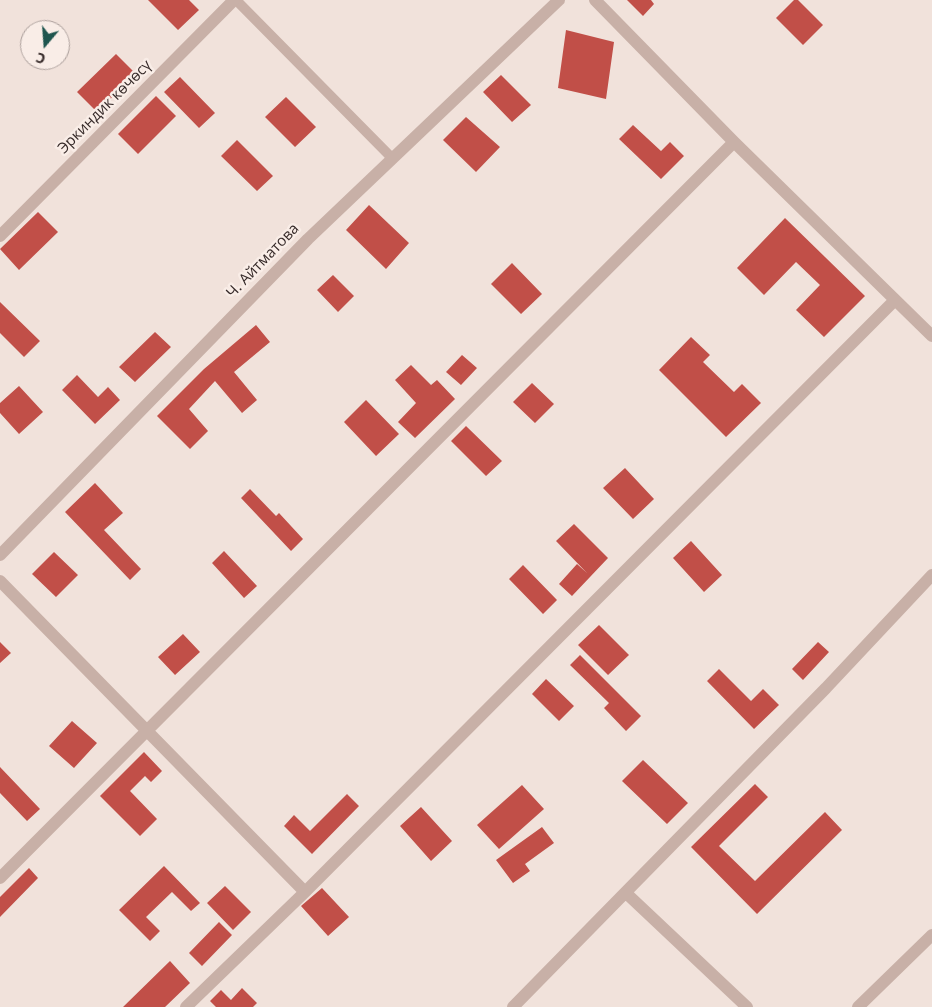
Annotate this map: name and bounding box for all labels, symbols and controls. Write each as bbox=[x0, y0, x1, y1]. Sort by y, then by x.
north arrow bbox=[20, 20, 70, 70]
text: С bbox=[33, 48, 48, 69]
street label: Эркиндик көчөсү bbox=[55, 57, 155, 157]
street label: Ч. Айтматова bbox=[223, 220, 303, 302]

